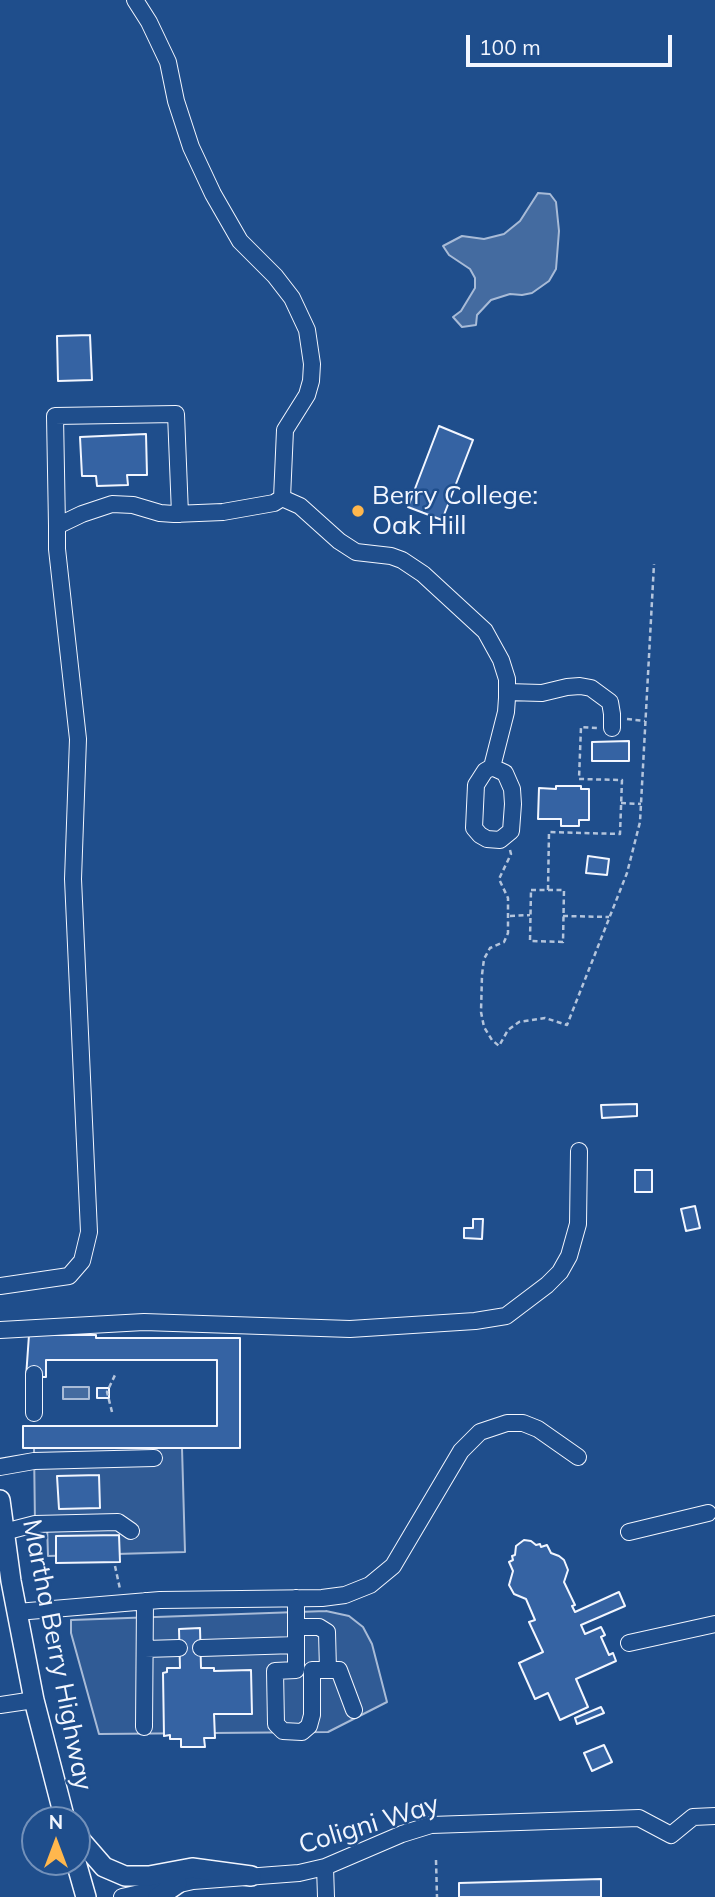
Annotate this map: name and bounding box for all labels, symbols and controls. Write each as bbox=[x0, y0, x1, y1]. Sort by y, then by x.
scale bar bbox=[470, 21, 676, 65]
text: 100 m bbox=[479, 34, 541, 60]
place label: Berry College: Oak Hill bbox=[372, 480, 538, 542]
marker: Berry College: Oak Hill bbox=[350, 503, 366, 519]
street label: Martha Berry Highway bbox=[15, 1517, 99, 1793]
street label: Coligni Way bbox=[295, 1789, 443, 1861]
north arrow bbox=[21, 1806, 91, 1876]
text: N bbox=[49, 1810, 63, 1834]

